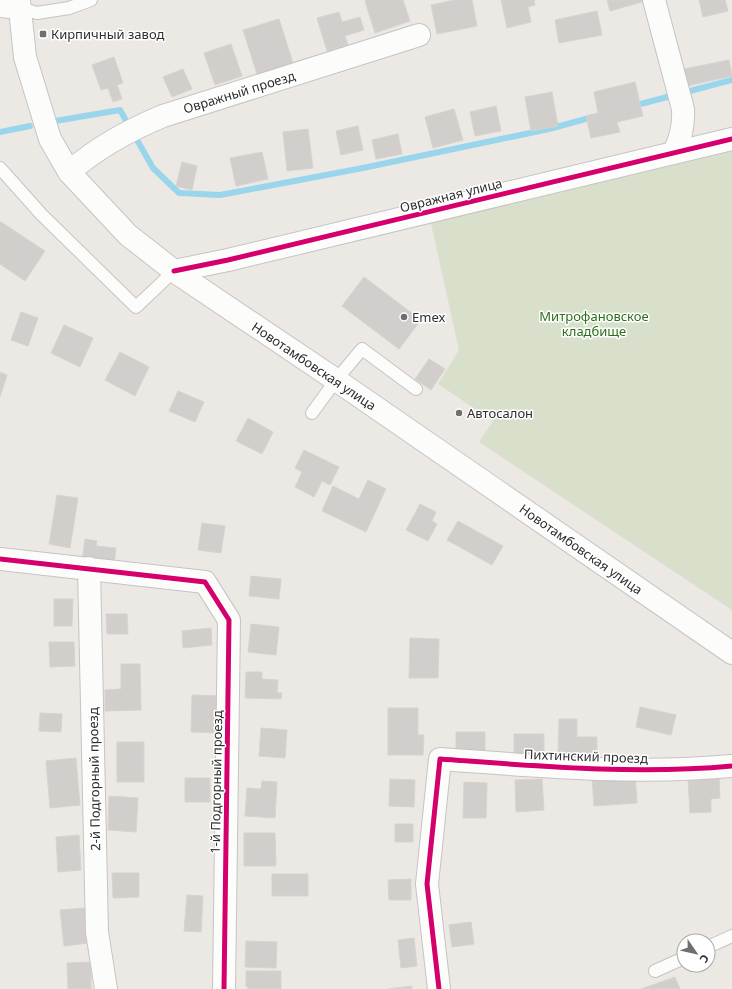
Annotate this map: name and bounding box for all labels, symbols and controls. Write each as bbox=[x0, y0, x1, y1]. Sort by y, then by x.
place label: Кирпичный завод bbox=[51, 25, 165, 43]
marker: Кирпичный завод bbox=[38, 29, 48, 39]
street label: Овражный проезд bbox=[181, 66, 297, 118]
street label: Овражная улица bbox=[398, 174, 504, 216]
park label: Митрофановское кладбище bbox=[539, 307, 649, 340]
place label: Emex bbox=[412, 308, 445, 326]
marker: Emex bbox=[399, 312, 409, 322]
street label: Новотамбовская улица bbox=[248, 318, 380, 414]
place label: Автосалон bbox=[467, 404, 533, 422]
marker: Автосалон bbox=[454, 408, 464, 418]
street label: Новотамбовская улица bbox=[516, 500, 646, 598]
street label: 2-й Подгорный проезд bbox=[84, 707, 104, 851]
street label: 1-й Подгорный проезд bbox=[206, 710, 226, 854]
street label: Пихтинский проезд bbox=[524, 745, 648, 767]
north arrow bbox=[676, 933, 716, 973]
text: С bbox=[696, 952, 713, 966]

